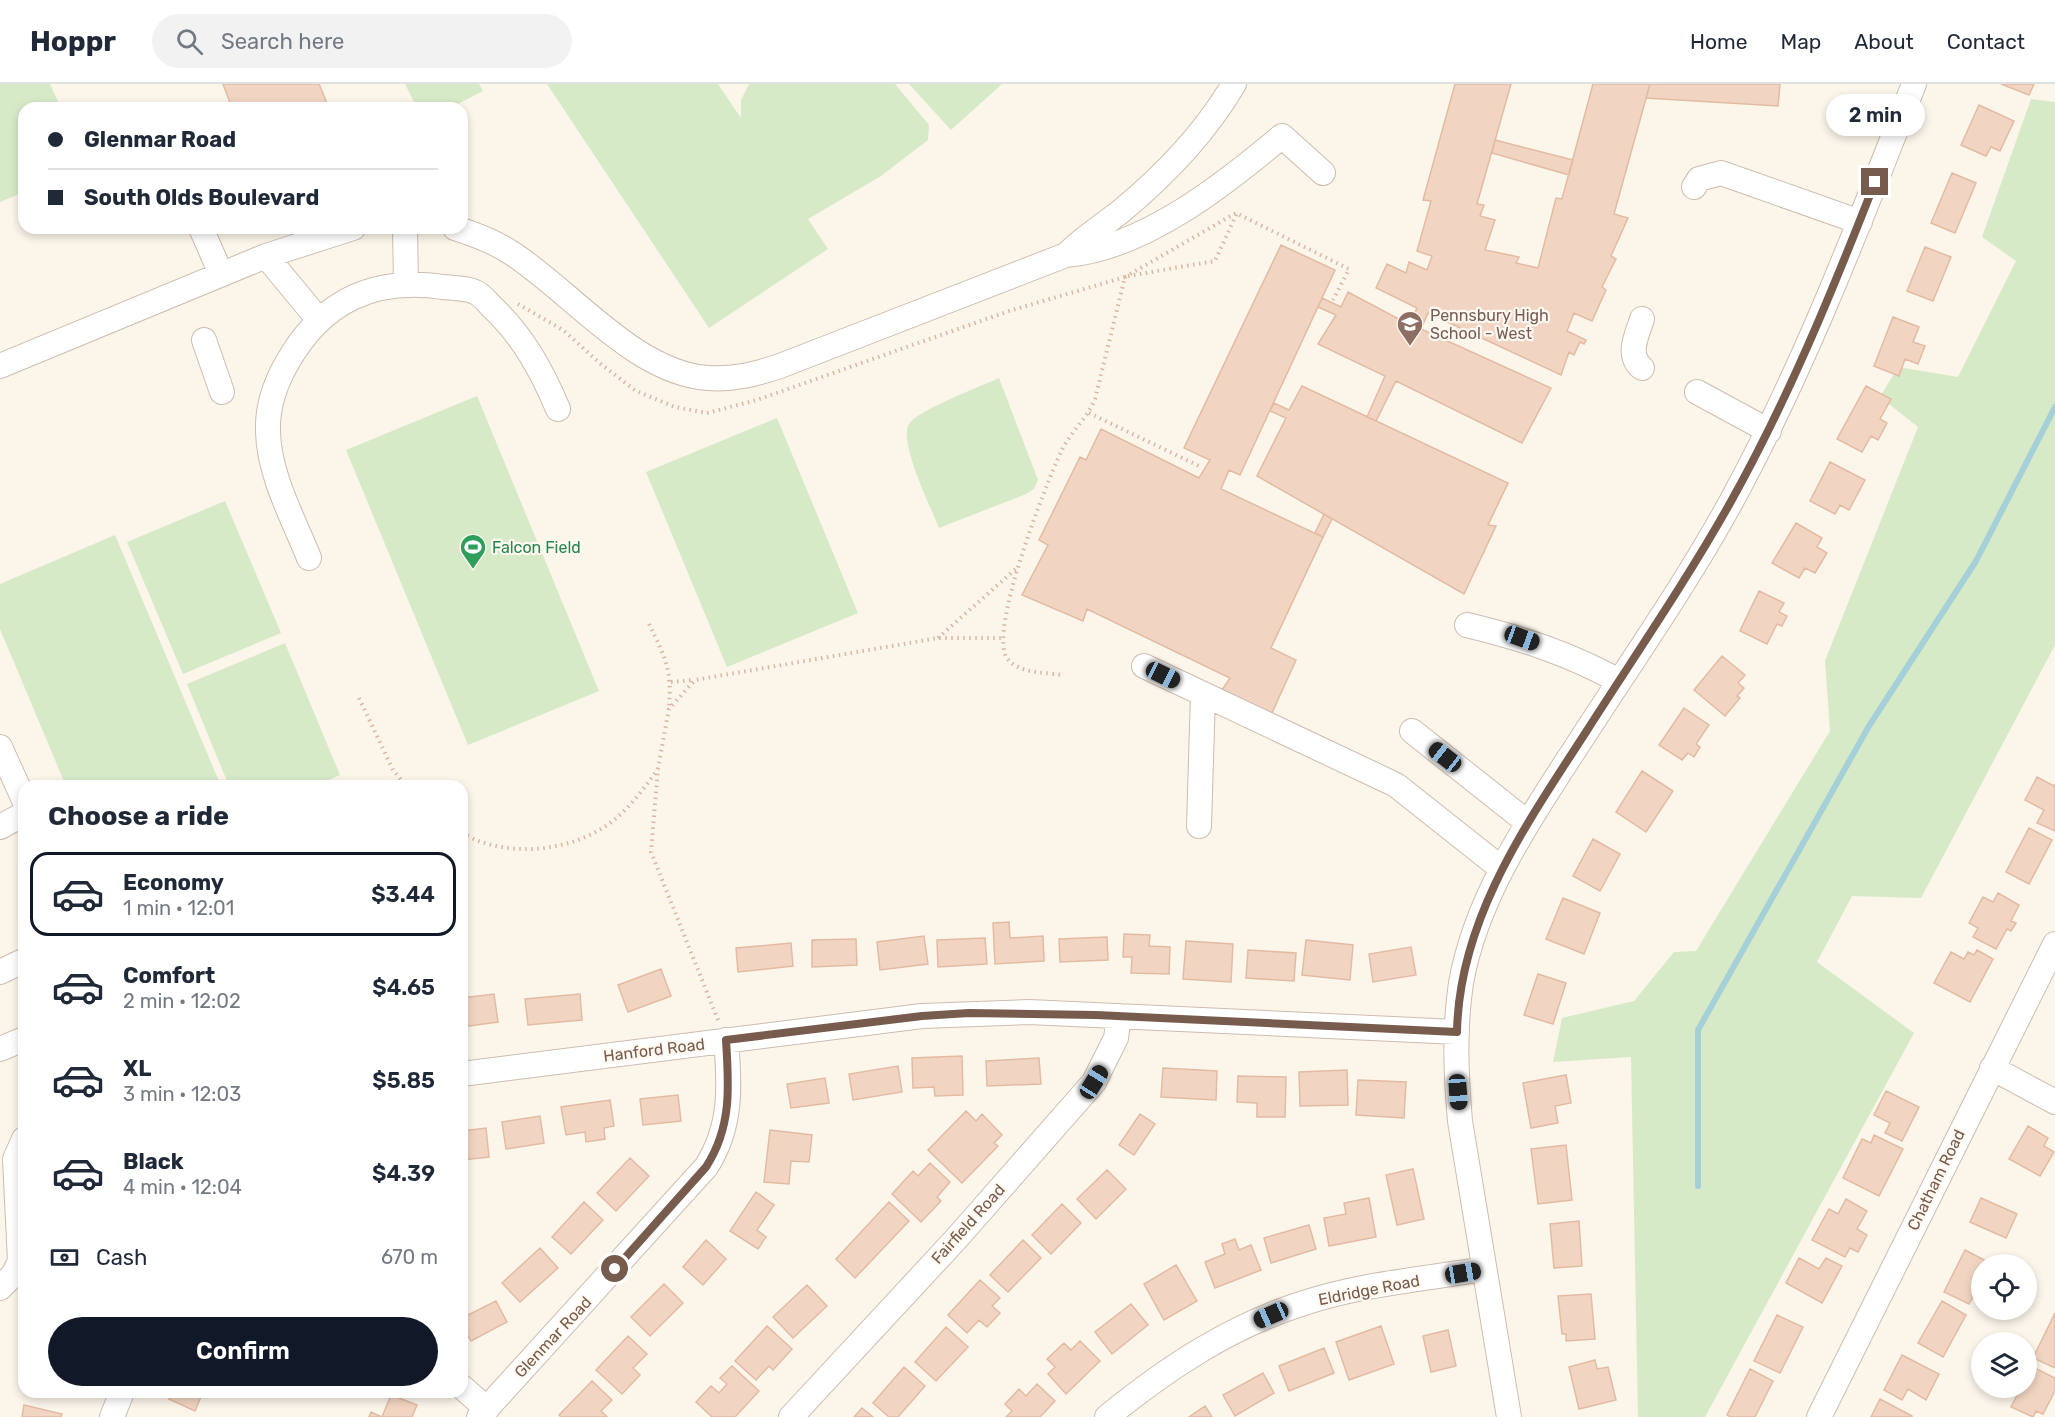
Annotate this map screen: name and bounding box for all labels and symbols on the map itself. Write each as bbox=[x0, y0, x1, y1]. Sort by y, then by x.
callout: 2 min bbox=[1826, 95, 1924, 137]
route end bbox=[1861, 168, 1888, 195]
place label: Pennsbury High School - West bbox=[1430, 306, 1549, 343]
school or university icon: Pennsbury High School - West bbox=[1395, 309, 1425, 347]
sports icon: Falcon Field bbox=[458, 532, 488, 570]
place label: Falcon Field bbox=[492, 538, 581, 557]
car bbox=[1502, 623, 1542, 653]
car bbox=[1143, 659, 1183, 691]
car bbox=[1425, 739, 1465, 775]
street label: Hanford Road bbox=[602, 1034, 706, 1066]
car bbox=[1077, 1062, 1111, 1102]
car bbox=[1448, 1073, 1468, 1111]
street label: Chatham Road bbox=[1903, 1126, 1969, 1234]
street label: Fairfield Road bbox=[927, 1180, 1009, 1268]
route start bbox=[601, 1255, 628, 1282]
car bbox=[1444, 1261, 1482, 1285]
street label: Eldridge Road bbox=[1317, 1271, 1421, 1309]
street label: Glenmar Road bbox=[511, 1292, 595, 1382]
car bbox=[1251, 1299, 1291, 1331]

